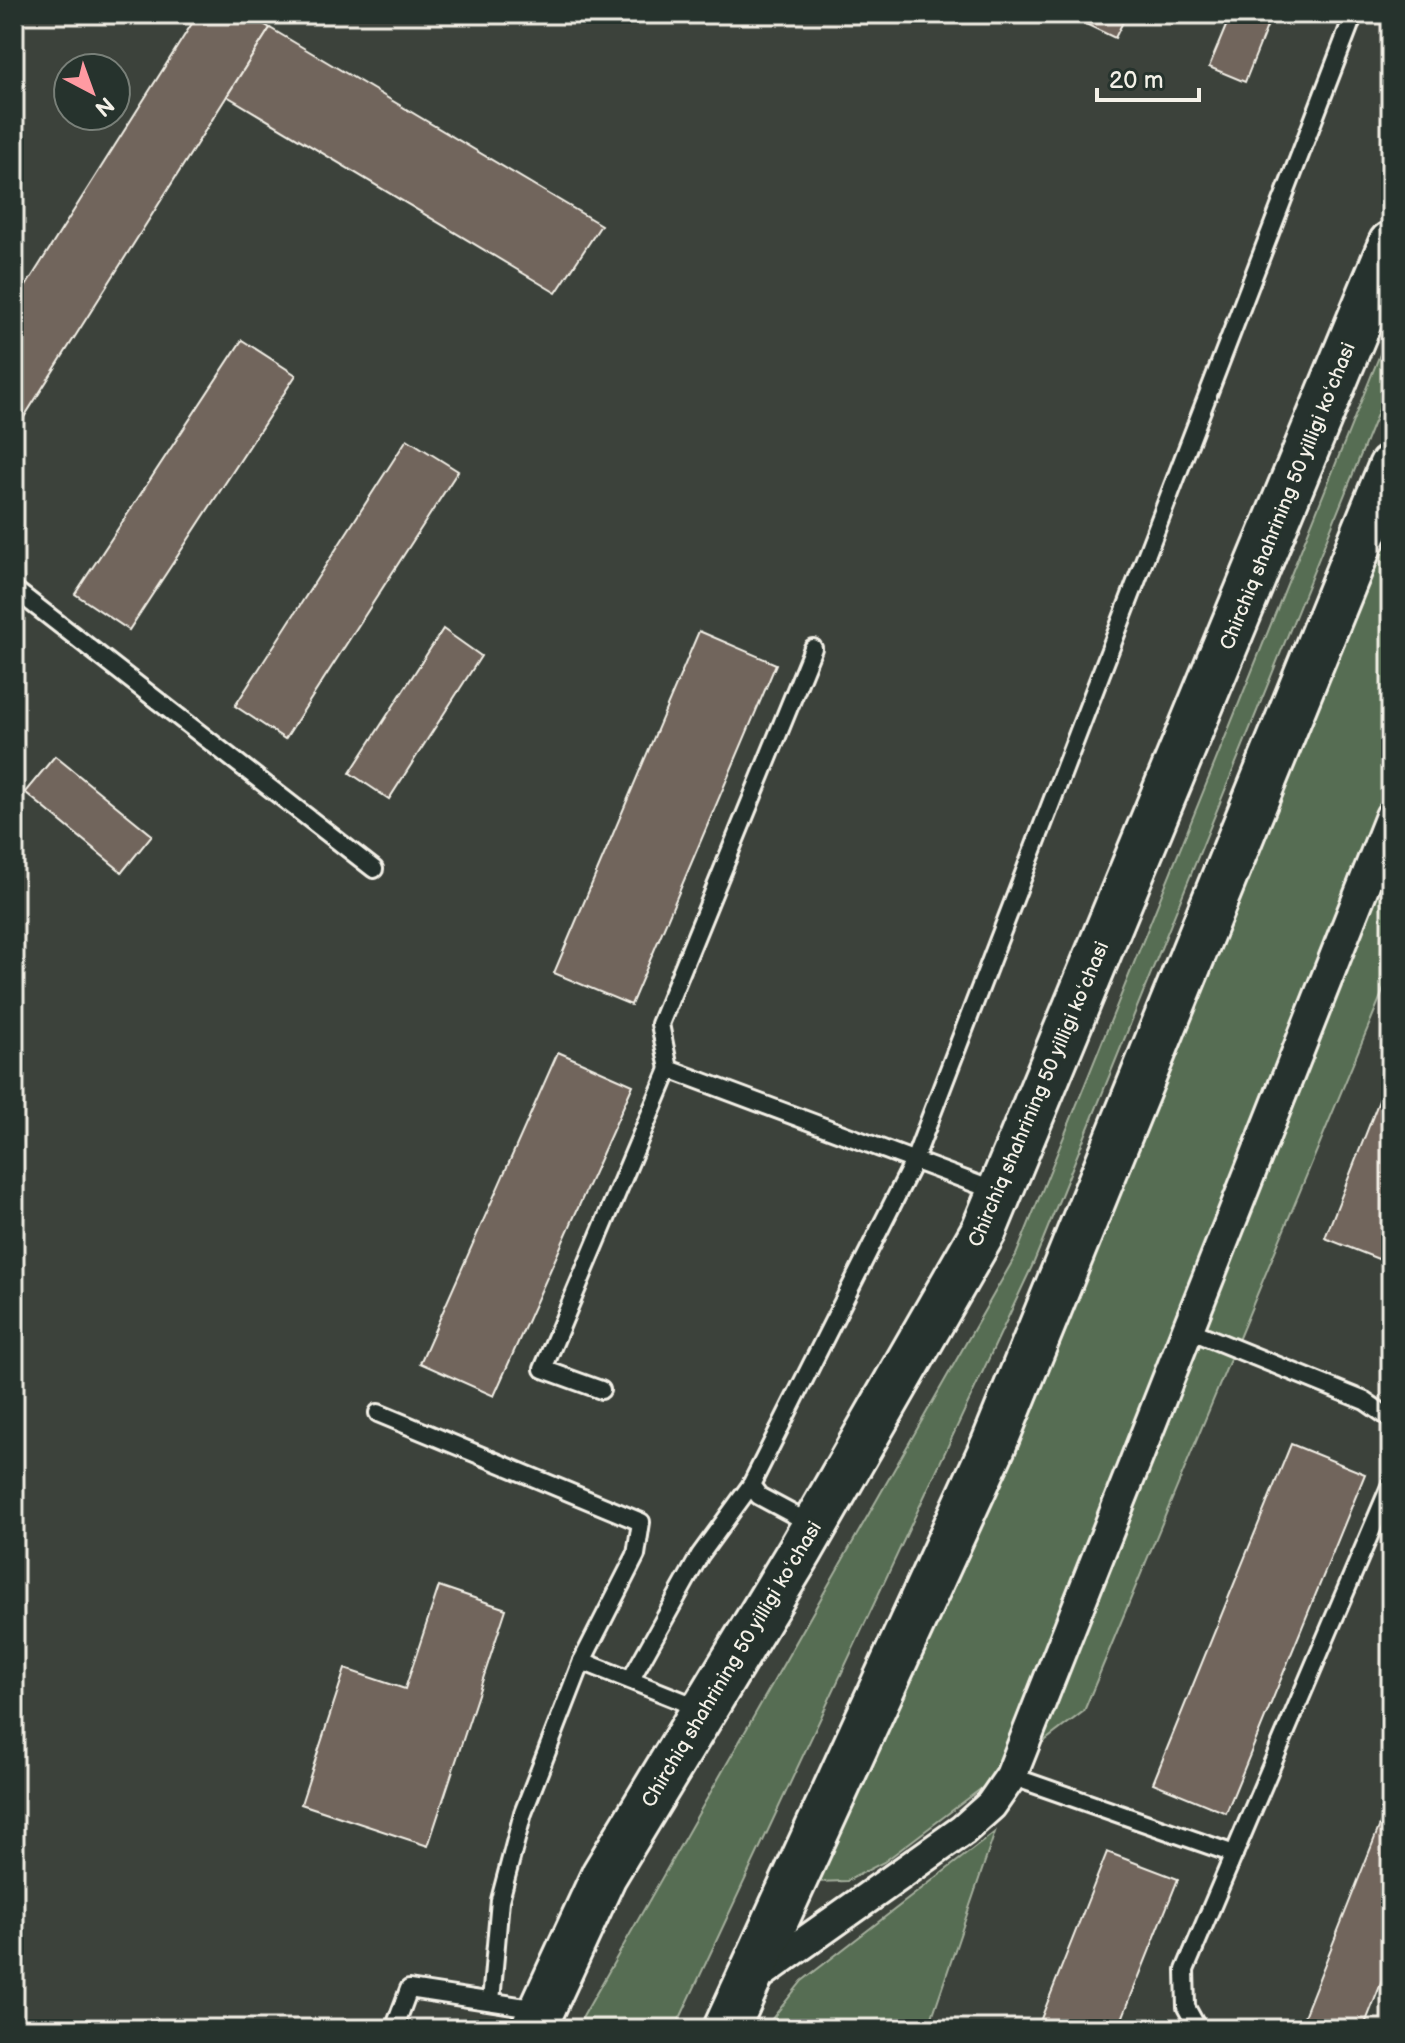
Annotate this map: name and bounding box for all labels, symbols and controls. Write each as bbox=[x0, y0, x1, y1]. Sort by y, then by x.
north arrow bbox=[52, 52, 132, 132]
scale bar bbox=[1097, 52, 1199, 102]
text: 20 m bbox=[1109, 66, 1164, 95]
text: N bbox=[89, 90, 119, 122]
street label: Chirchiq shahrining 50 yilligi koʻchasi bbox=[1215, 339, 1361, 654]
street label: Chirchiq shahrining 50 yilligi koʻchasi bbox=[964, 938, 1114, 1251]
street label: Chirchiq shahrining 50 yilligi koʻchasi bbox=[637, 1517, 827, 1812]

